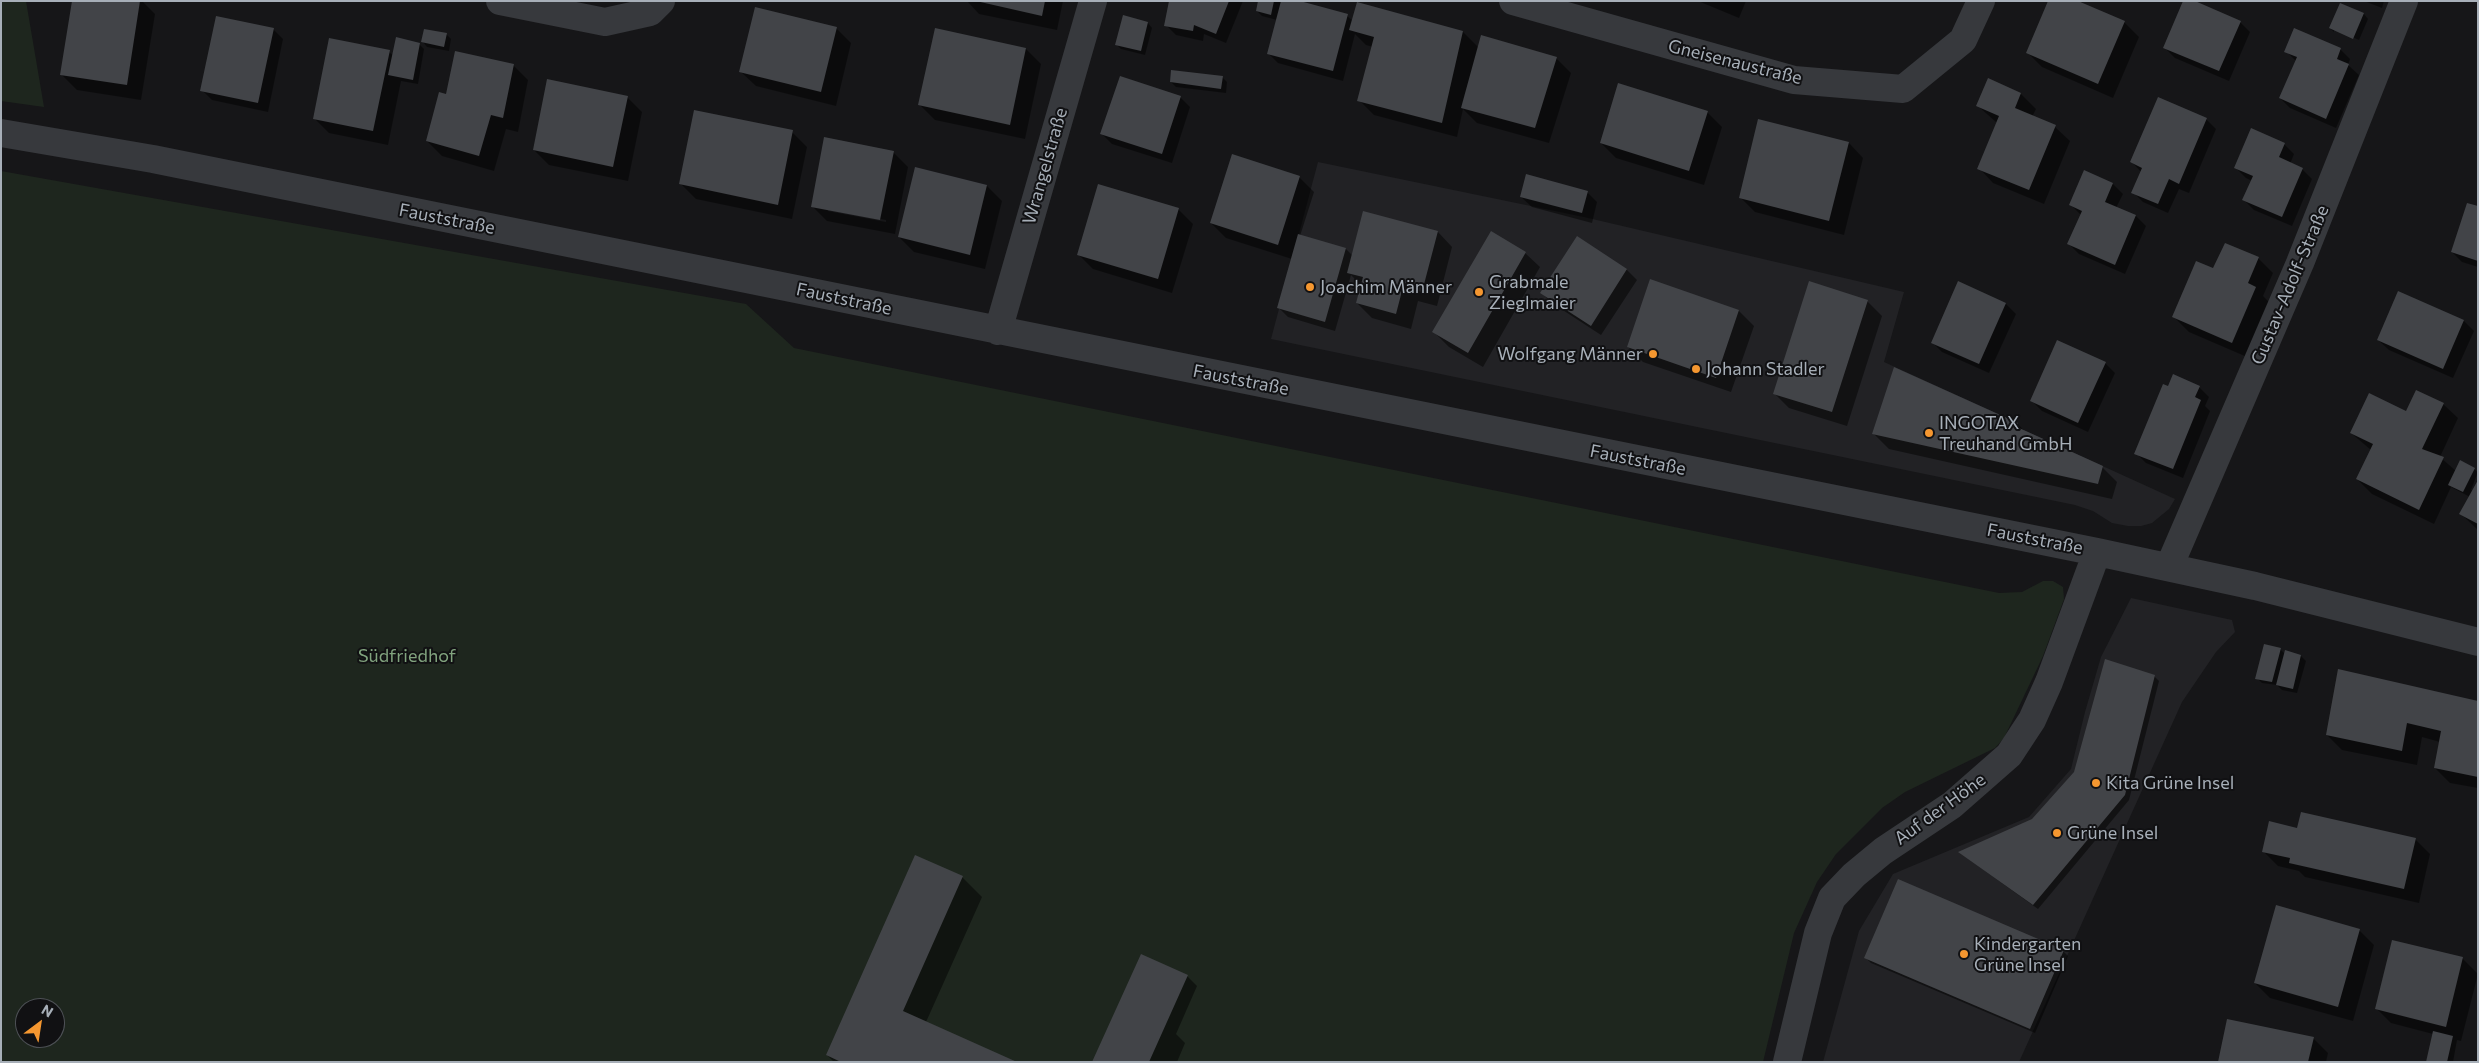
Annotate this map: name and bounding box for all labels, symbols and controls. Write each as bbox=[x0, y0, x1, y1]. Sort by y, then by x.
street label: Gneisenaustraße bbox=[1666, 35, 1804, 89]
street label: Wrangelstraße bbox=[1018, 105, 1072, 227]
street label: Fauststraße bbox=[397, 199, 497, 239]
street label: Gustav-Adolf-Straße bbox=[2247, 202, 2333, 368]
place label: Grabmale Zieglmaier bbox=[1489, 271, 1576, 314]
place label: Joachim Männer bbox=[1320, 276, 1452, 298]
street label: Fauststraße bbox=[794, 278, 894, 320]
marker: Joachim Männer bbox=[1304, 281, 1316, 293]
marker: Grabmale Zieglmaier bbox=[1473, 286, 1485, 298]
place label: Wolfgang Männer bbox=[1497, 343, 1643, 365]
marker: Wolfgang Männer bbox=[1647, 348, 1659, 360]
place label: Johann Stadler bbox=[1706, 358, 1825, 380]
street label: Fauststraße bbox=[1191, 360, 1291, 400]
marker: Johann Stadler bbox=[1690, 363, 1702, 375]
place label: INGOTAX Treuhand GmbH bbox=[1939, 412, 2072, 454]
marker: INGOTAX Treuhand GmbH bbox=[1923, 427, 1935, 439]
street label: Fauststraße bbox=[1588, 440, 1688, 480]
street label: Fauststraße bbox=[1985, 519, 2085, 559]
park label: Südfriedhof bbox=[358, 645, 456, 667]
street label: Auf der Höhe bbox=[1890, 769, 1990, 849]
place label: Kita Grüne Insel bbox=[2106, 772, 2234, 794]
marker: Kita Grüne Insel bbox=[2090, 777, 2102, 789]
place label: Grüne Insel bbox=[2067, 822, 2158, 844]
marker: Grüne Insel bbox=[2051, 827, 2063, 839]
place label: Kindergarten Grüne Insel bbox=[1974, 933, 2081, 976]
marker: Kindergarten Grüne Insel bbox=[1958, 948, 1970, 960]
north arrow bbox=[15, 998, 65, 1048]
text: N bbox=[39, 1001, 56, 1021]

